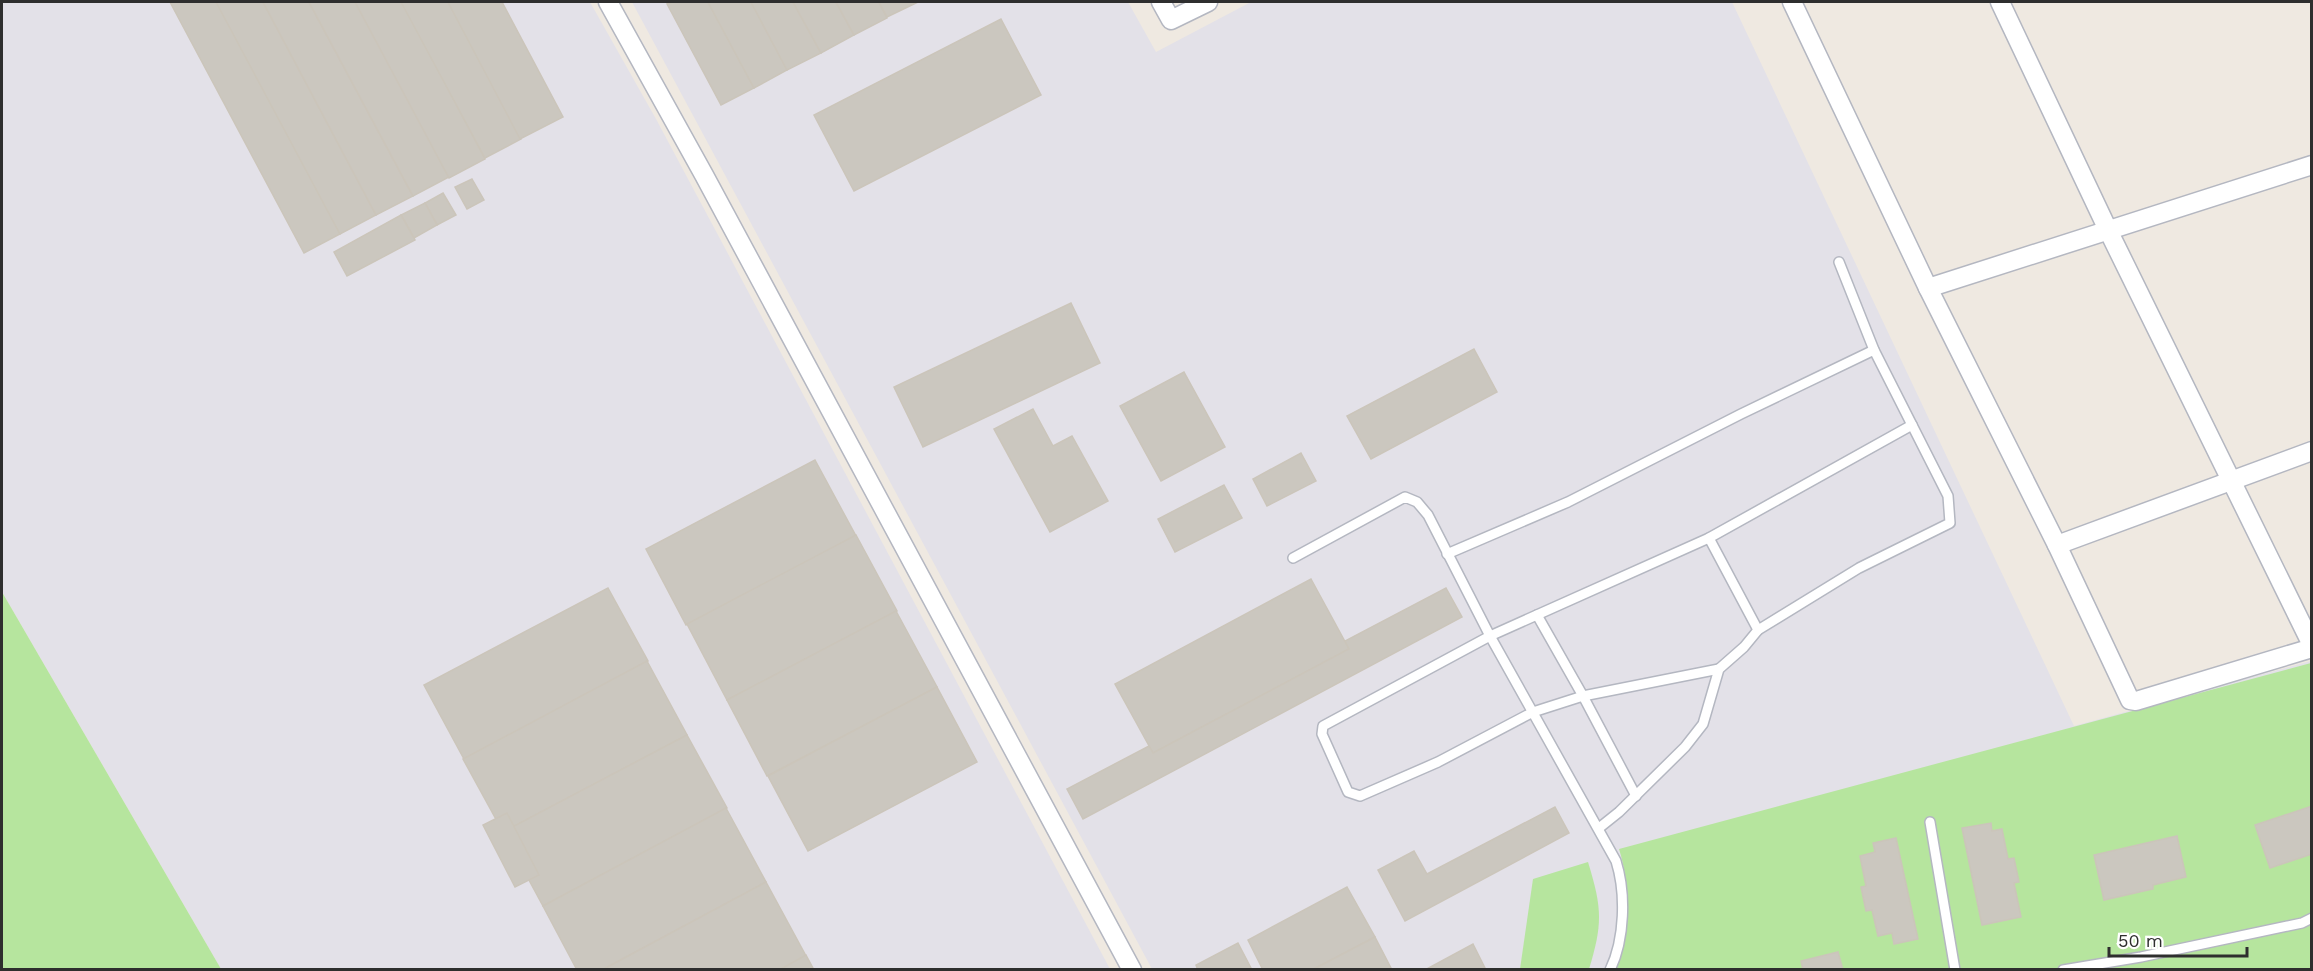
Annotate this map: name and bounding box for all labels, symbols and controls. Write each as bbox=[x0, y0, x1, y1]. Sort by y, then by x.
scale bar bbox=[2109, 920, 2247, 958]
text: 50 m bbox=[2118, 930, 2163, 951]

